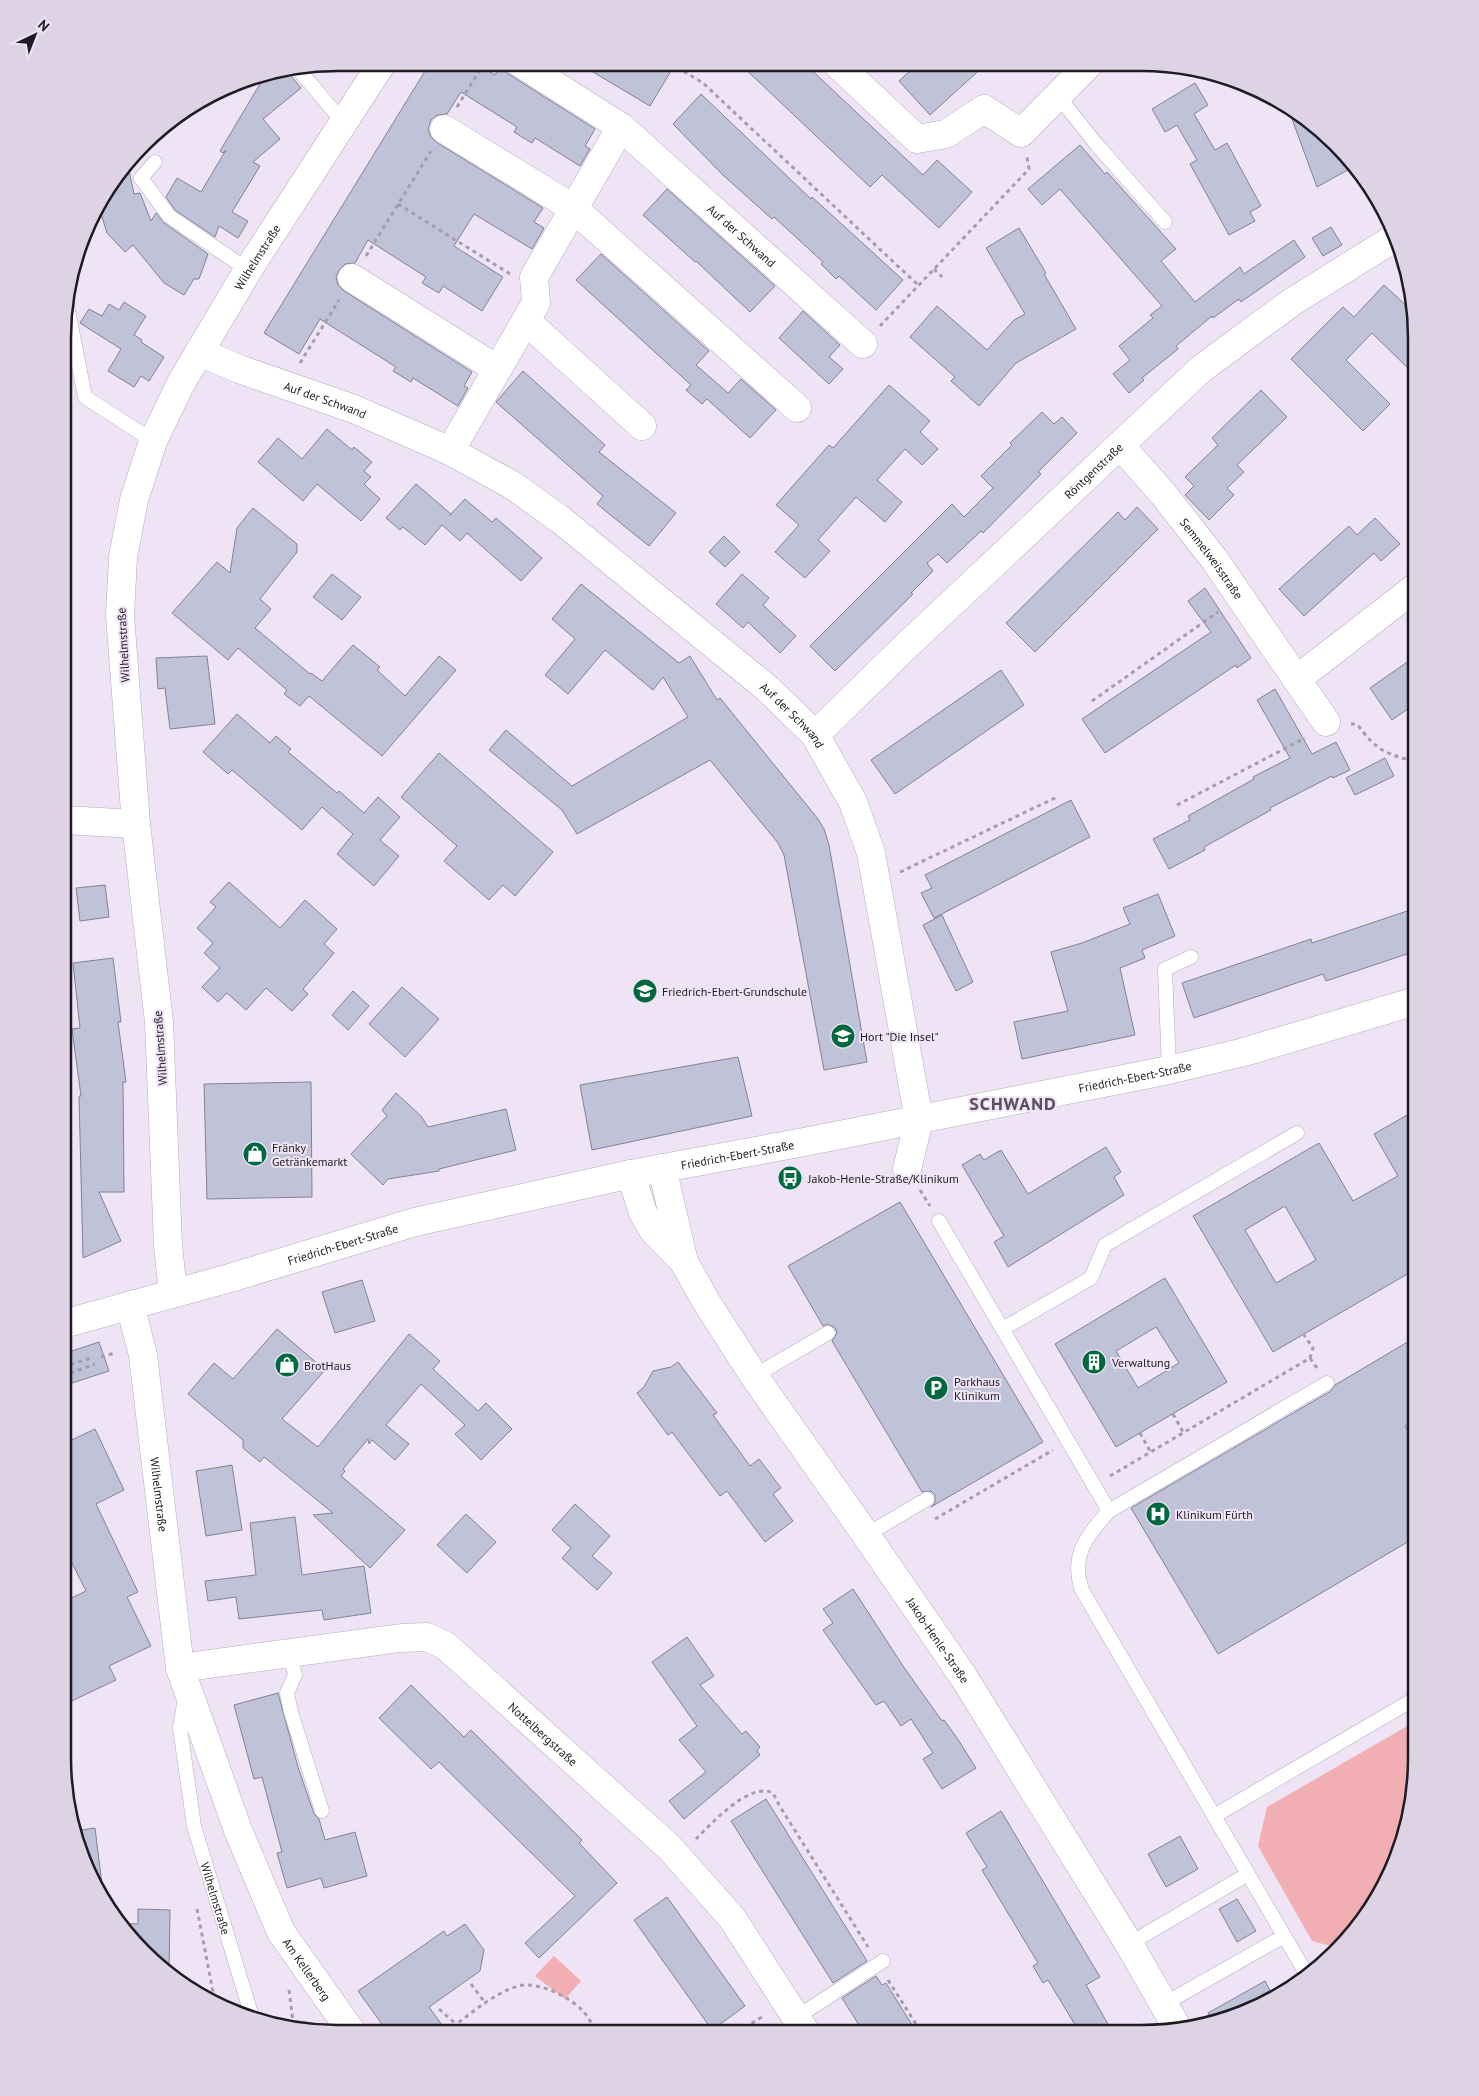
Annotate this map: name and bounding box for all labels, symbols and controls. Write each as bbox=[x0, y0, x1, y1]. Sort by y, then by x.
north arrow bbox=[10, 10, 60, 60]
text: N bbox=[34, 16, 53, 35]
street label: Auf der Schwand bbox=[705, 201, 779, 270]
street label: Wilhelmstraße bbox=[230, 221, 283, 293]
street label: Auf der Schwand bbox=[282, 378, 369, 421]
street label: Röntgenstraße bbox=[1061, 439, 1126, 501]
street label: Semmelweisstraße bbox=[1177, 515, 1247, 602]
street label: Wilhelmstraße bbox=[114, 607, 132, 683]
street label: Auf der Schwand bbox=[757, 678, 828, 750]
school or university icon: Friedrich-Ebert-Grundschule bbox=[632, 978, 658, 1004]
place label: Friedrich-Ebert-Grundschule bbox=[662, 984, 807, 999]
street label: Wilhelmstraße bbox=[150, 1010, 170, 1086]
school or university icon: Hort "Die Insel" bbox=[830, 1023, 856, 1049]
place label: Hort "Die Insel" bbox=[860, 1029, 939, 1044]
street label: Friedrich-Ebert-Straße bbox=[1077, 1057, 1193, 1095]
district label: SCHWAND bbox=[969, 1092, 1057, 1115]
street label: Friedrich-Ebert-Straße bbox=[680, 1136, 795, 1172]
place label: Fränky Getränkemarkt bbox=[272, 1140, 347, 1169]
shop icon: Fränky Getränkemarkt bbox=[242, 1141, 268, 1167]
bus stop icon: Jakob-Henle-Straße/Klinikum bbox=[777, 1165, 803, 1191]
place label: Jakob-Henle-Straße/Klinikum bbox=[807, 1171, 959, 1186]
street label: Friedrich-Ebert-Straße bbox=[286, 1220, 400, 1268]
building icon: Verwaltung bbox=[1081, 1349, 1107, 1375]
shop icon: BrotHaus bbox=[274, 1352, 300, 1378]
place label: Verwaltung bbox=[1111, 1355, 1170, 1370]
place label: BrotHaus bbox=[304, 1358, 351, 1373]
place label: Parkhaus Klinikum bbox=[954, 1374, 1000, 1403]
parking icon: Parkhaus Klinikum bbox=[923, 1375, 949, 1401]
street label: Wilhelmstraße bbox=[148, 1456, 171, 1533]
hospital icon: Klinikum Fürth bbox=[1145, 1501, 1171, 1527]
place label: Klinikum Fürth bbox=[1176, 1507, 1253, 1522]
street label: Jakob-Henle-Straße bbox=[903, 1594, 973, 1686]
street label: Nottelbergstraße bbox=[506, 1699, 581, 1769]
street label: Wilhelmstraße bbox=[198, 1860, 234, 1936]
street label: Am Kellerberg bbox=[280, 1935, 334, 2003]

